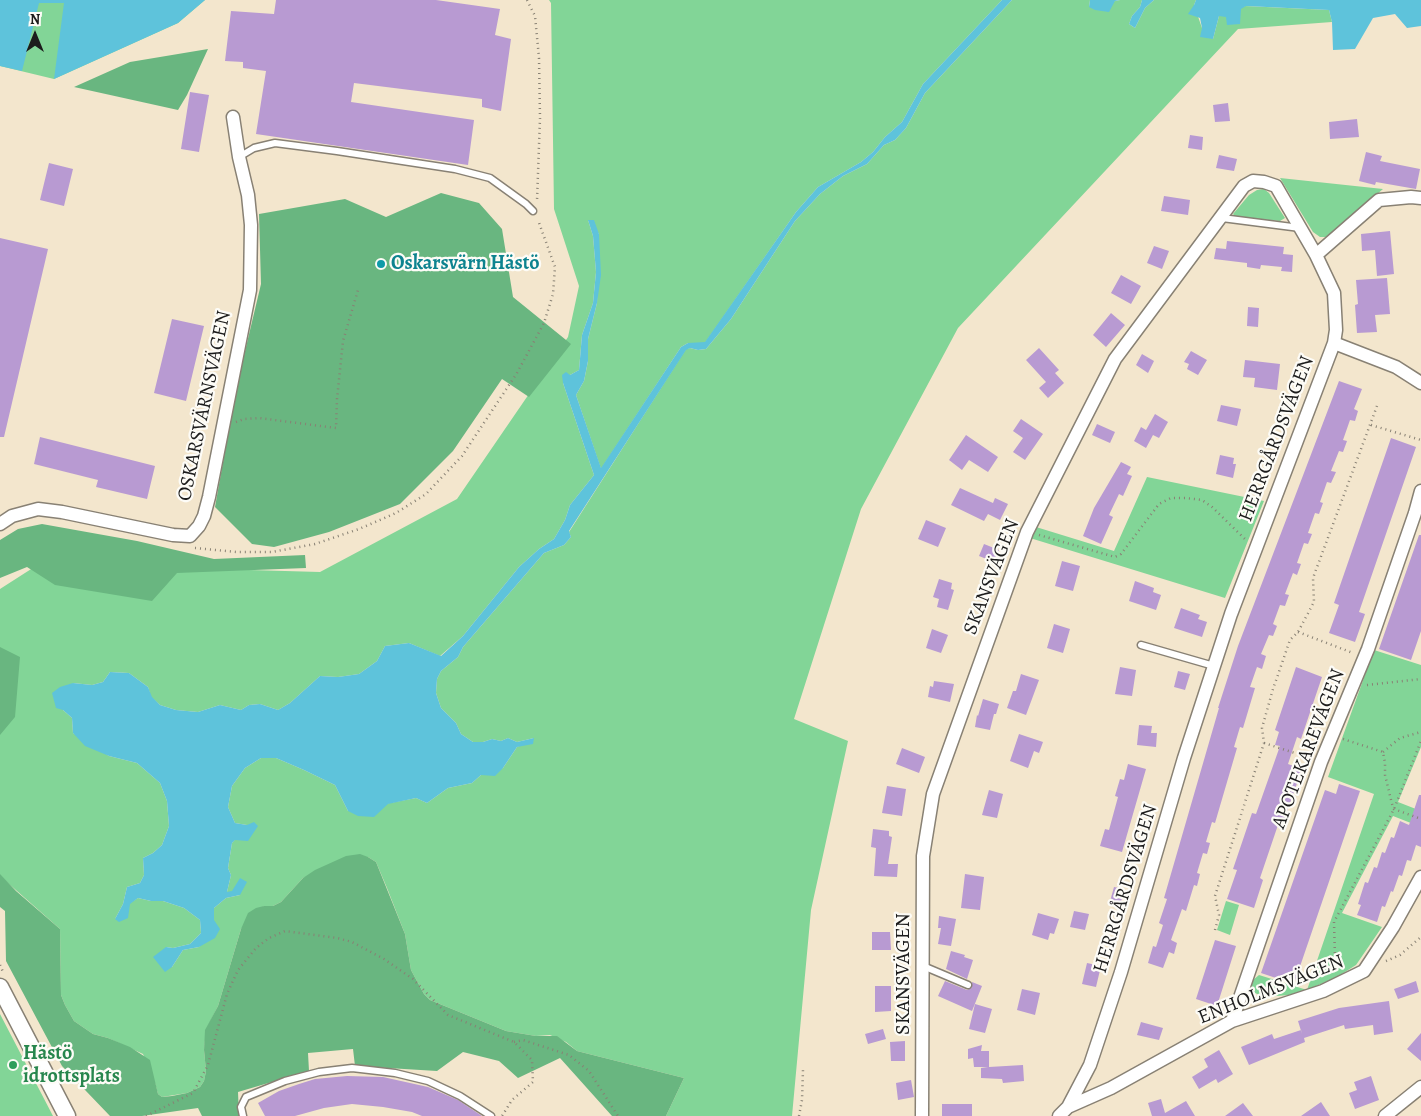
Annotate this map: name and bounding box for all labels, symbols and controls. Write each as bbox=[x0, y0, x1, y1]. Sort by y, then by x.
north arrow bbox=[10, 10, 60, 60]
text: N bbox=[30, 10, 40, 29]
place label: Oskarsvärn Hästö bbox=[391, 252, 539, 276]
marker: Oskarsvärn Hästö bbox=[375, 258, 387, 270]
street label: OSKARSVÄRNSVÄGEN bbox=[173, 309, 237, 503]
street label: HERRGÅRDSVÄGEN bbox=[1234, 353, 1320, 525]
street label: SKANSVÄGEN bbox=[959, 516, 1025, 638]
street label: APOTEKAREVÄGEN bbox=[1267, 666, 1351, 832]
street label: HERRGÅRDSVÄGEN bbox=[1089, 802, 1163, 976]
street label: SKANSVÄGEN bbox=[892, 913, 916, 1035]
street label: ENHOLMSVÄGEN bbox=[1195, 950, 1347, 1030]
place label: Hästö idrottsplats bbox=[23, 1042, 120, 1089]
marker: Hästö idrottsplats bbox=[7, 1059, 19, 1071]

